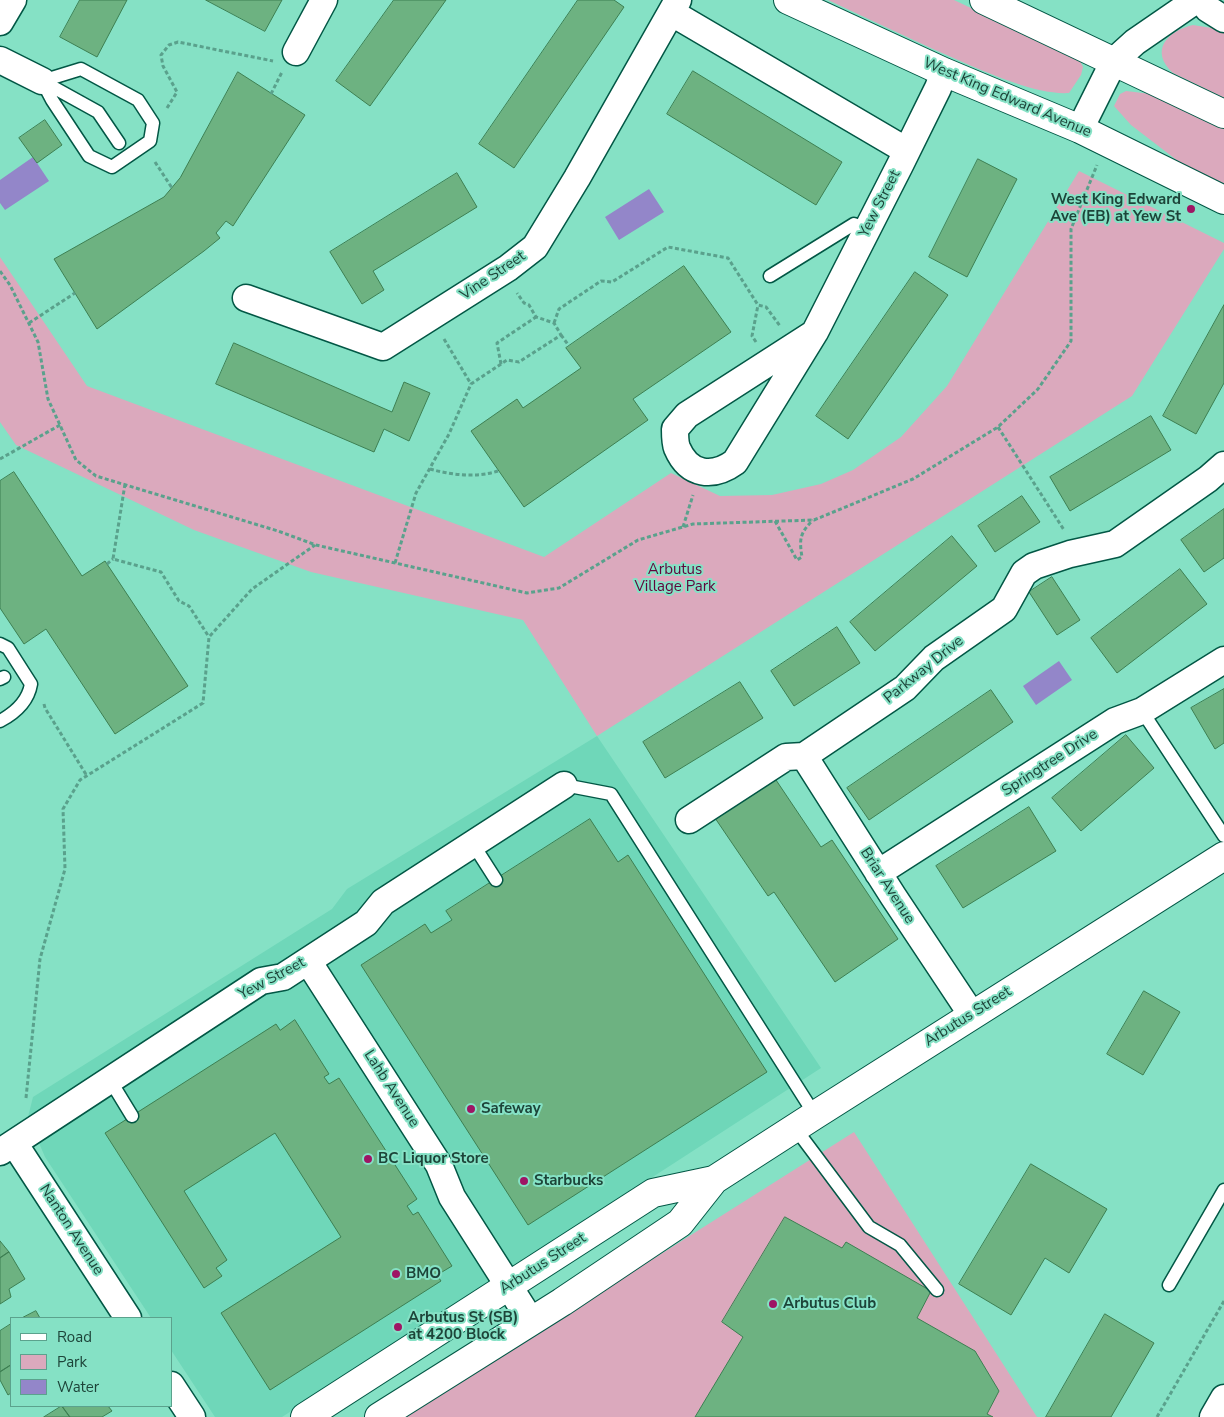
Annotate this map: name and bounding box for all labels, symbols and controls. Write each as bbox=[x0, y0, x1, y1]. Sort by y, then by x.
street label: West King Edward Avenue bbox=[920, 54, 1094, 142]
street label: Yew Street bbox=[855, 167, 905, 241]
place label: West King Edward Ave (EB) at Yew St bbox=[1050, 191, 1181, 226]
marker: West King Edward Ave (EB) at Yew St bbox=[1185, 203, 1197, 215]
street label: Vine Street bbox=[457, 248, 529, 304]
park label: Arbutus Village Park bbox=[634, 561, 716, 596]
street label: Parkway Drive bbox=[881, 632, 967, 708]
street label: Springtree Drive bbox=[999, 725, 1101, 801]
street label: Briar Avenue bbox=[856, 845, 918, 927]
street label: Yew Street bbox=[236, 954, 308, 1004]
street label: Arbutus Street bbox=[921, 983, 1015, 1051]
street label: Lahb Avenue bbox=[359, 1047, 423, 1131]
place label: Safeway bbox=[481, 1100, 541, 1118]
marker: Safeway bbox=[465, 1103, 477, 1115]
place label: BC Liquor Store bbox=[378, 1150, 489, 1168]
marker: BC Liquor Store bbox=[362, 1153, 374, 1165]
place label: Starbucks bbox=[534, 1172, 603, 1190]
marker: Starbucks bbox=[518, 1175, 530, 1187]
street label: Nanton Avenue bbox=[35, 1181, 107, 1279]
street label: Arbutus Street bbox=[497, 1229, 589, 1299]
place label: BMO bbox=[406, 1265, 441, 1283]
marker: BMO bbox=[390, 1268, 402, 1280]
place label: Arbutus Club bbox=[783, 1295, 876, 1313]
marker: Arbutus Club bbox=[767, 1298, 779, 1310]
place label: Arbutus St (SB) at 4200 Block bbox=[408, 1309, 518, 1344]
legend bbox=[10, 1317, 172, 1407]
marker: Arbutus St (SB) at 4200 Block bbox=[392, 1321, 404, 1333]
text: Road bbox=[57, 1327, 92, 1347]
text: Park bbox=[57, 1352, 87, 1372]
text: Water bbox=[57, 1377, 99, 1397]

